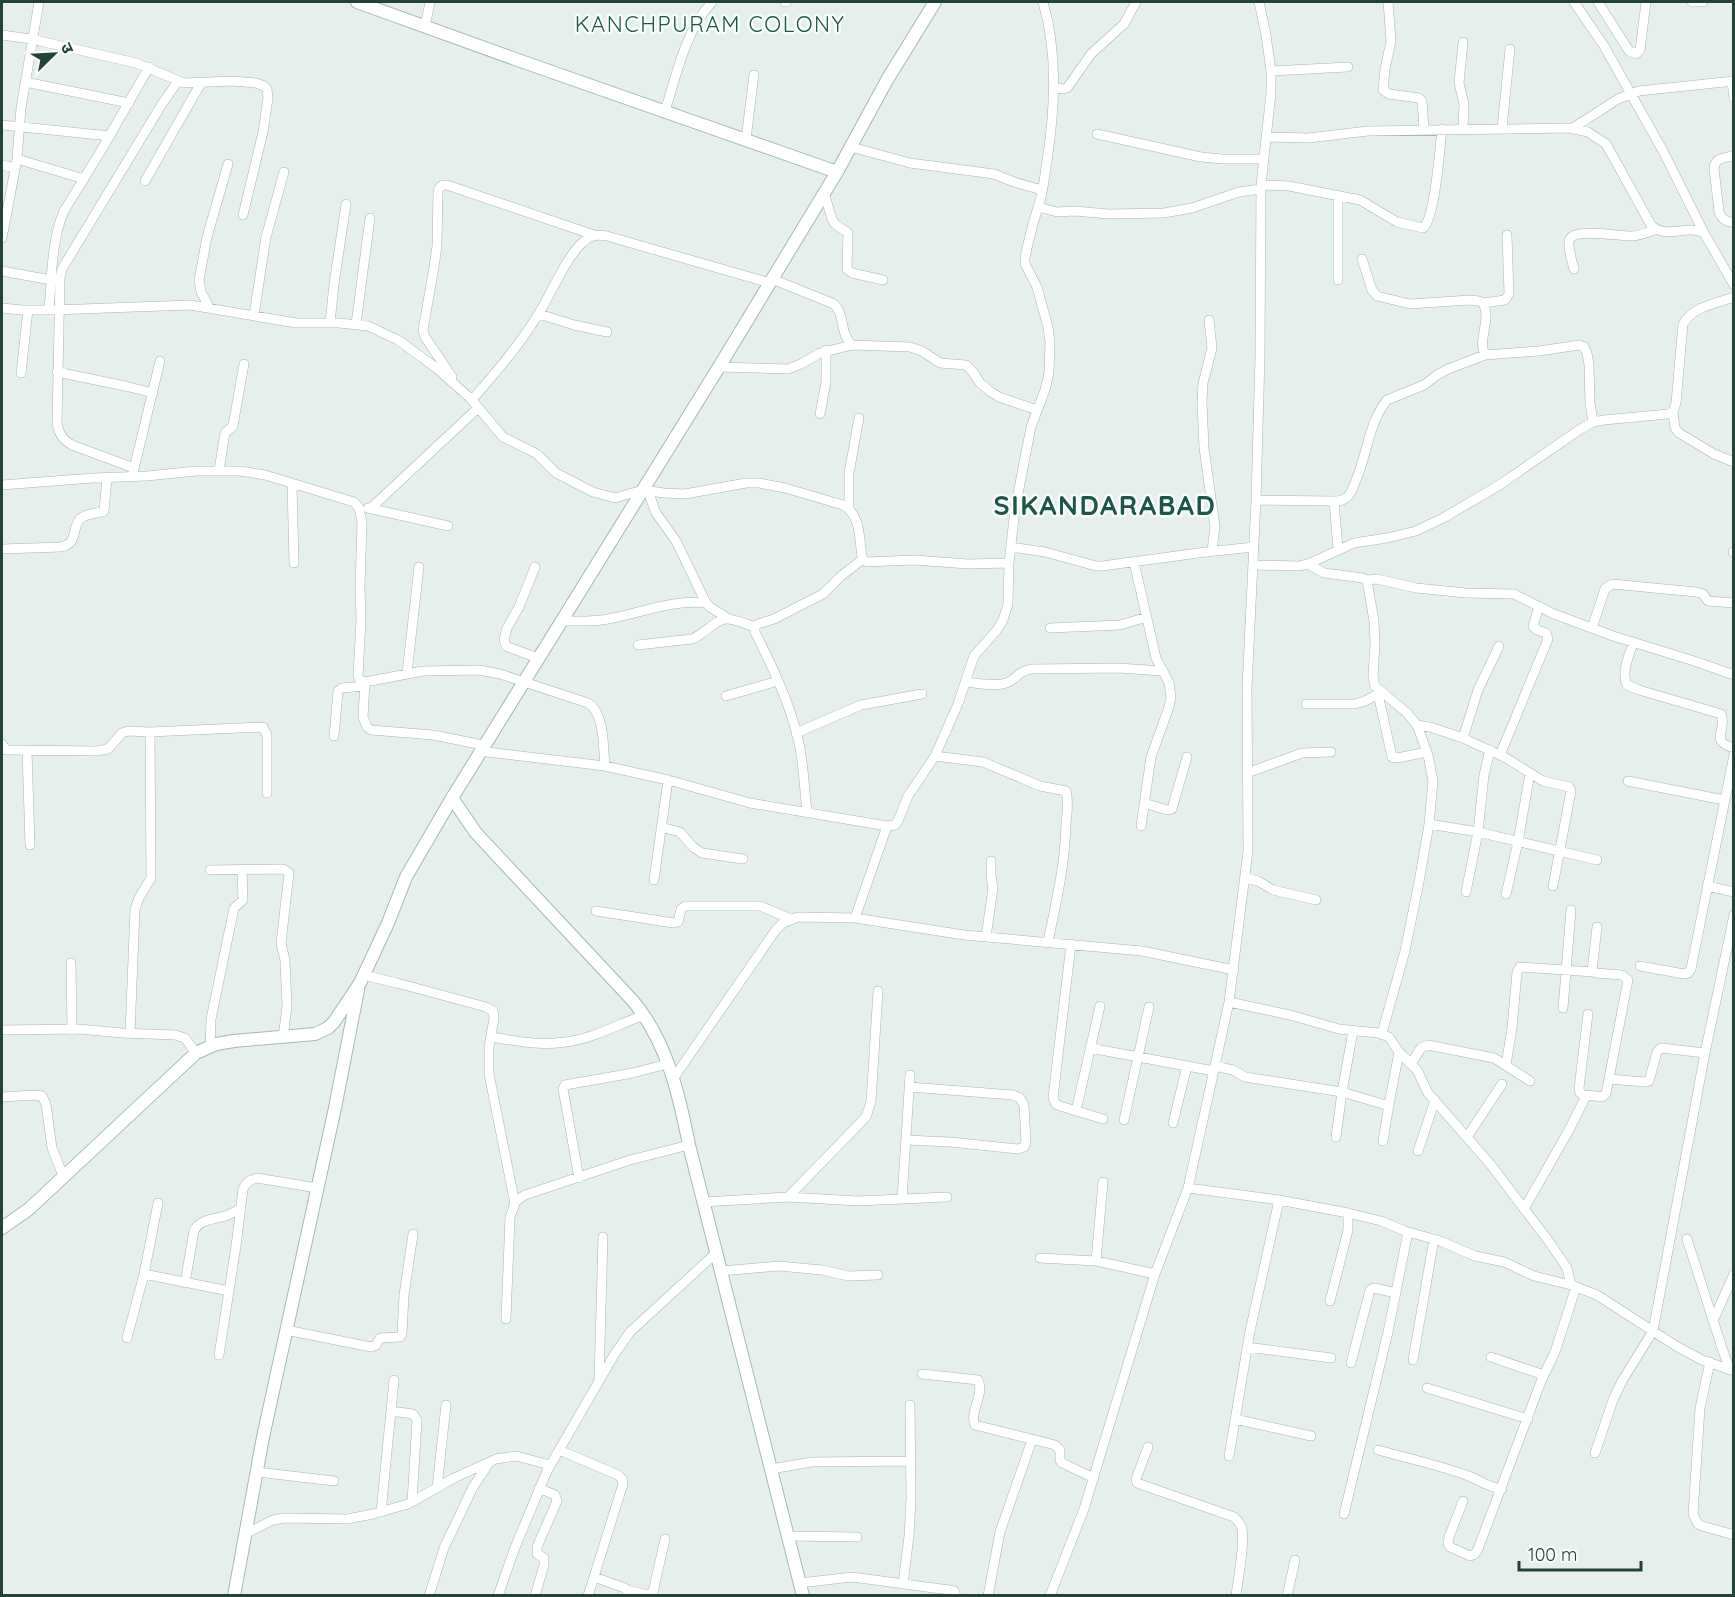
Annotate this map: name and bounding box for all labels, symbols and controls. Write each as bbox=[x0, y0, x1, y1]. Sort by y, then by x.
district label: KANCHPURAM COLONY bbox=[575, 10, 845, 38]
north arrow bbox=[24, 24, 84, 84]
text: उ bbox=[57, 40, 79, 57]
district label: SIKANDARABAD bbox=[994, 488, 1216, 522]
scale bar bbox=[1519, 1534, 1640, 1572]
text: 100 m bbox=[1528, 1543, 1577, 1566]

